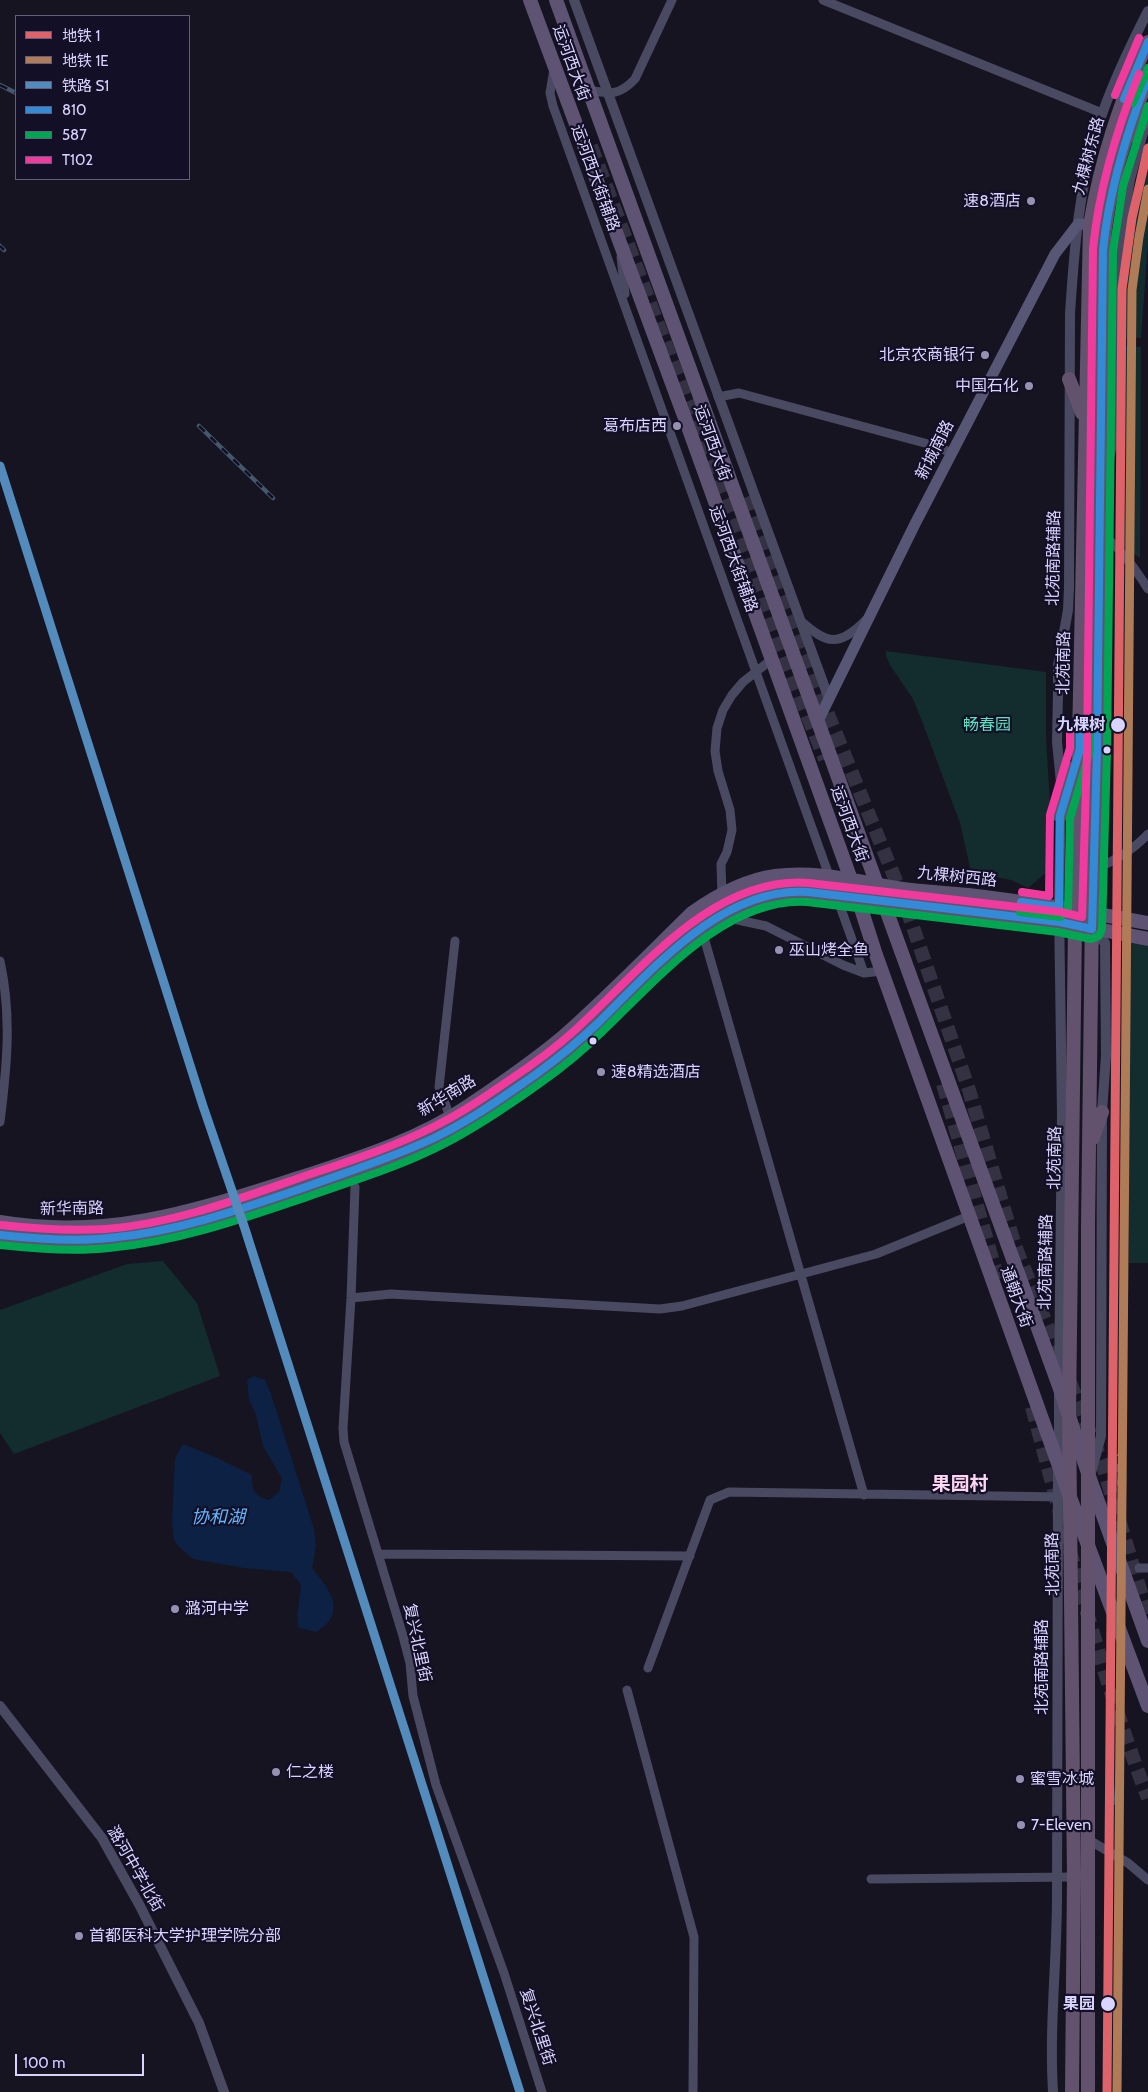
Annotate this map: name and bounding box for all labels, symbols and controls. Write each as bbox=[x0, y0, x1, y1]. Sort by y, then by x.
legend bbox=[15, 15, 190, 180]
street label: 运河西大街 bbox=[548, 22, 594, 104]
text: 地铁 1 bbox=[62, 27, 100, 45]
text: 地铁 1E bbox=[62, 52, 109, 70]
text: 铁路 S1 bbox=[62, 77, 109, 95]
text: 810 bbox=[62, 101, 86, 119]
street label: 九棵树东路 bbox=[1069, 115, 1109, 197]
street label: 运河西大街辅路 bbox=[567, 122, 623, 234]
text: 587 bbox=[62, 126, 87, 144]
text: T102 bbox=[62, 151, 93, 169]
place label: 速8酒店 bbox=[963, 191, 1021, 211]
marker: 速8酒店 bbox=[1025, 195, 1037, 207]
place label: 北京农商银行 bbox=[879, 345, 975, 365]
marker: 北京农商银行 bbox=[979, 349, 991, 361]
place label: 中国石化 bbox=[955, 376, 1019, 396]
marker: 中国石化 bbox=[1023, 380, 1035, 392]
street label: 运河西大街 bbox=[689, 402, 735, 484]
place label: 葛布店西 bbox=[603, 416, 667, 436]
street label: 新城南路 bbox=[912, 417, 958, 483]
marker: 葛布店西 bbox=[671, 420, 683, 432]
street label: 运河西大街辅路 bbox=[705, 503, 761, 615]
street label: 北苑南路辅路 bbox=[1044, 510, 1064, 606]
street label: 北苑南路 bbox=[1054, 631, 1074, 695]
park label: 畅春园 bbox=[963, 715, 1011, 735]
place label: 九棵树 bbox=[1057, 715, 1105, 735]
marker: 九棵树 bbox=[1109, 716, 1127, 734]
unlabelled marker bbox=[1102, 745, 1112, 755]
street label: 运河西大街 bbox=[826, 783, 872, 865]
street label: 九棵树西路 bbox=[916, 863, 998, 891]
place label: 巫山烤全鱼 bbox=[789, 940, 869, 960]
marker: 巫山烤全鱼 bbox=[773, 944, 785, 956]
unlabelled marker bbox=[588, 1036, 598, 1046]
place label: 速8精选酒店 bbox=[611, 1062, 701, 1082]
marker: 速8精选酒店 bbox=[595, 1066, 607, 1078]
street label: 新华南路 bbox=[415, 1071, 479, 1121]
street label: 北苑南路 bbox=[1045, 1126, 1065, 1190]
street label: 新华南路 bbox=[40, 1199, 104, 1219]
street label: 北苑南路辅路 bbox=[1036, 1214, 1056, 1310]
street label: 通朝大街 bbox=[996, 1264, 1036, 1330]
district label: 果园村 bbox=[932, 1473, 988, 1495]
water label: 协和湖 bbox=[191, 1507, 245, 1529]
street label: 北苑南路 bbox=[1043, 1532, 1063, 1596]
place label: 潞河中学 bbox=[185, 1599, 249, 1619]
street label: 复兴北里街 bbox=[399, 1602, 435, 1684]
marker: 潞河中学 bbox=[169, 1603, 181, 1615]
street label: 北苑南路辅路 bbox=[1032, 1619, 1052, 1715]
place label: 仁之楼 bbox=[286, 1762, 334, 1782]
marker: 仁之楼 bbox=[270, 1766, 282, 1778]
place label: 蜜雪冰城 bbox=[1030, 1769, 1094, 1789]
marker: 蜜雪冰城 bbox=[1014, 1773, 1026, 1785]
place label: 7-Eleven bbox=[1031, 1815, 1091, 1835]
marker: 7-Eleven bbox=[1015, 1819, 1027, 1831]
street label: 潞河中学北街 bbox=[103, 1823, 167, 1915]
place label: 首都医科大学护理学院分部 bbox=[89, 1926, 281, 1946]
marker: 首都医科大学护理学院分部 bbox=[73, 1930, 85, 1942]
street label: 复兴北里街 bbox=[516, 1986, 558, 2068]
place label: 果园 bbox=[1063, 1994, 1095, 2014]
marker: 果园 bbox=[1099, 1995, 1117, 2013]
scale bar bbox=[18, 2044, 146, 2076]
text: 100 m bbox=[23, 2054, 65, 2072]

